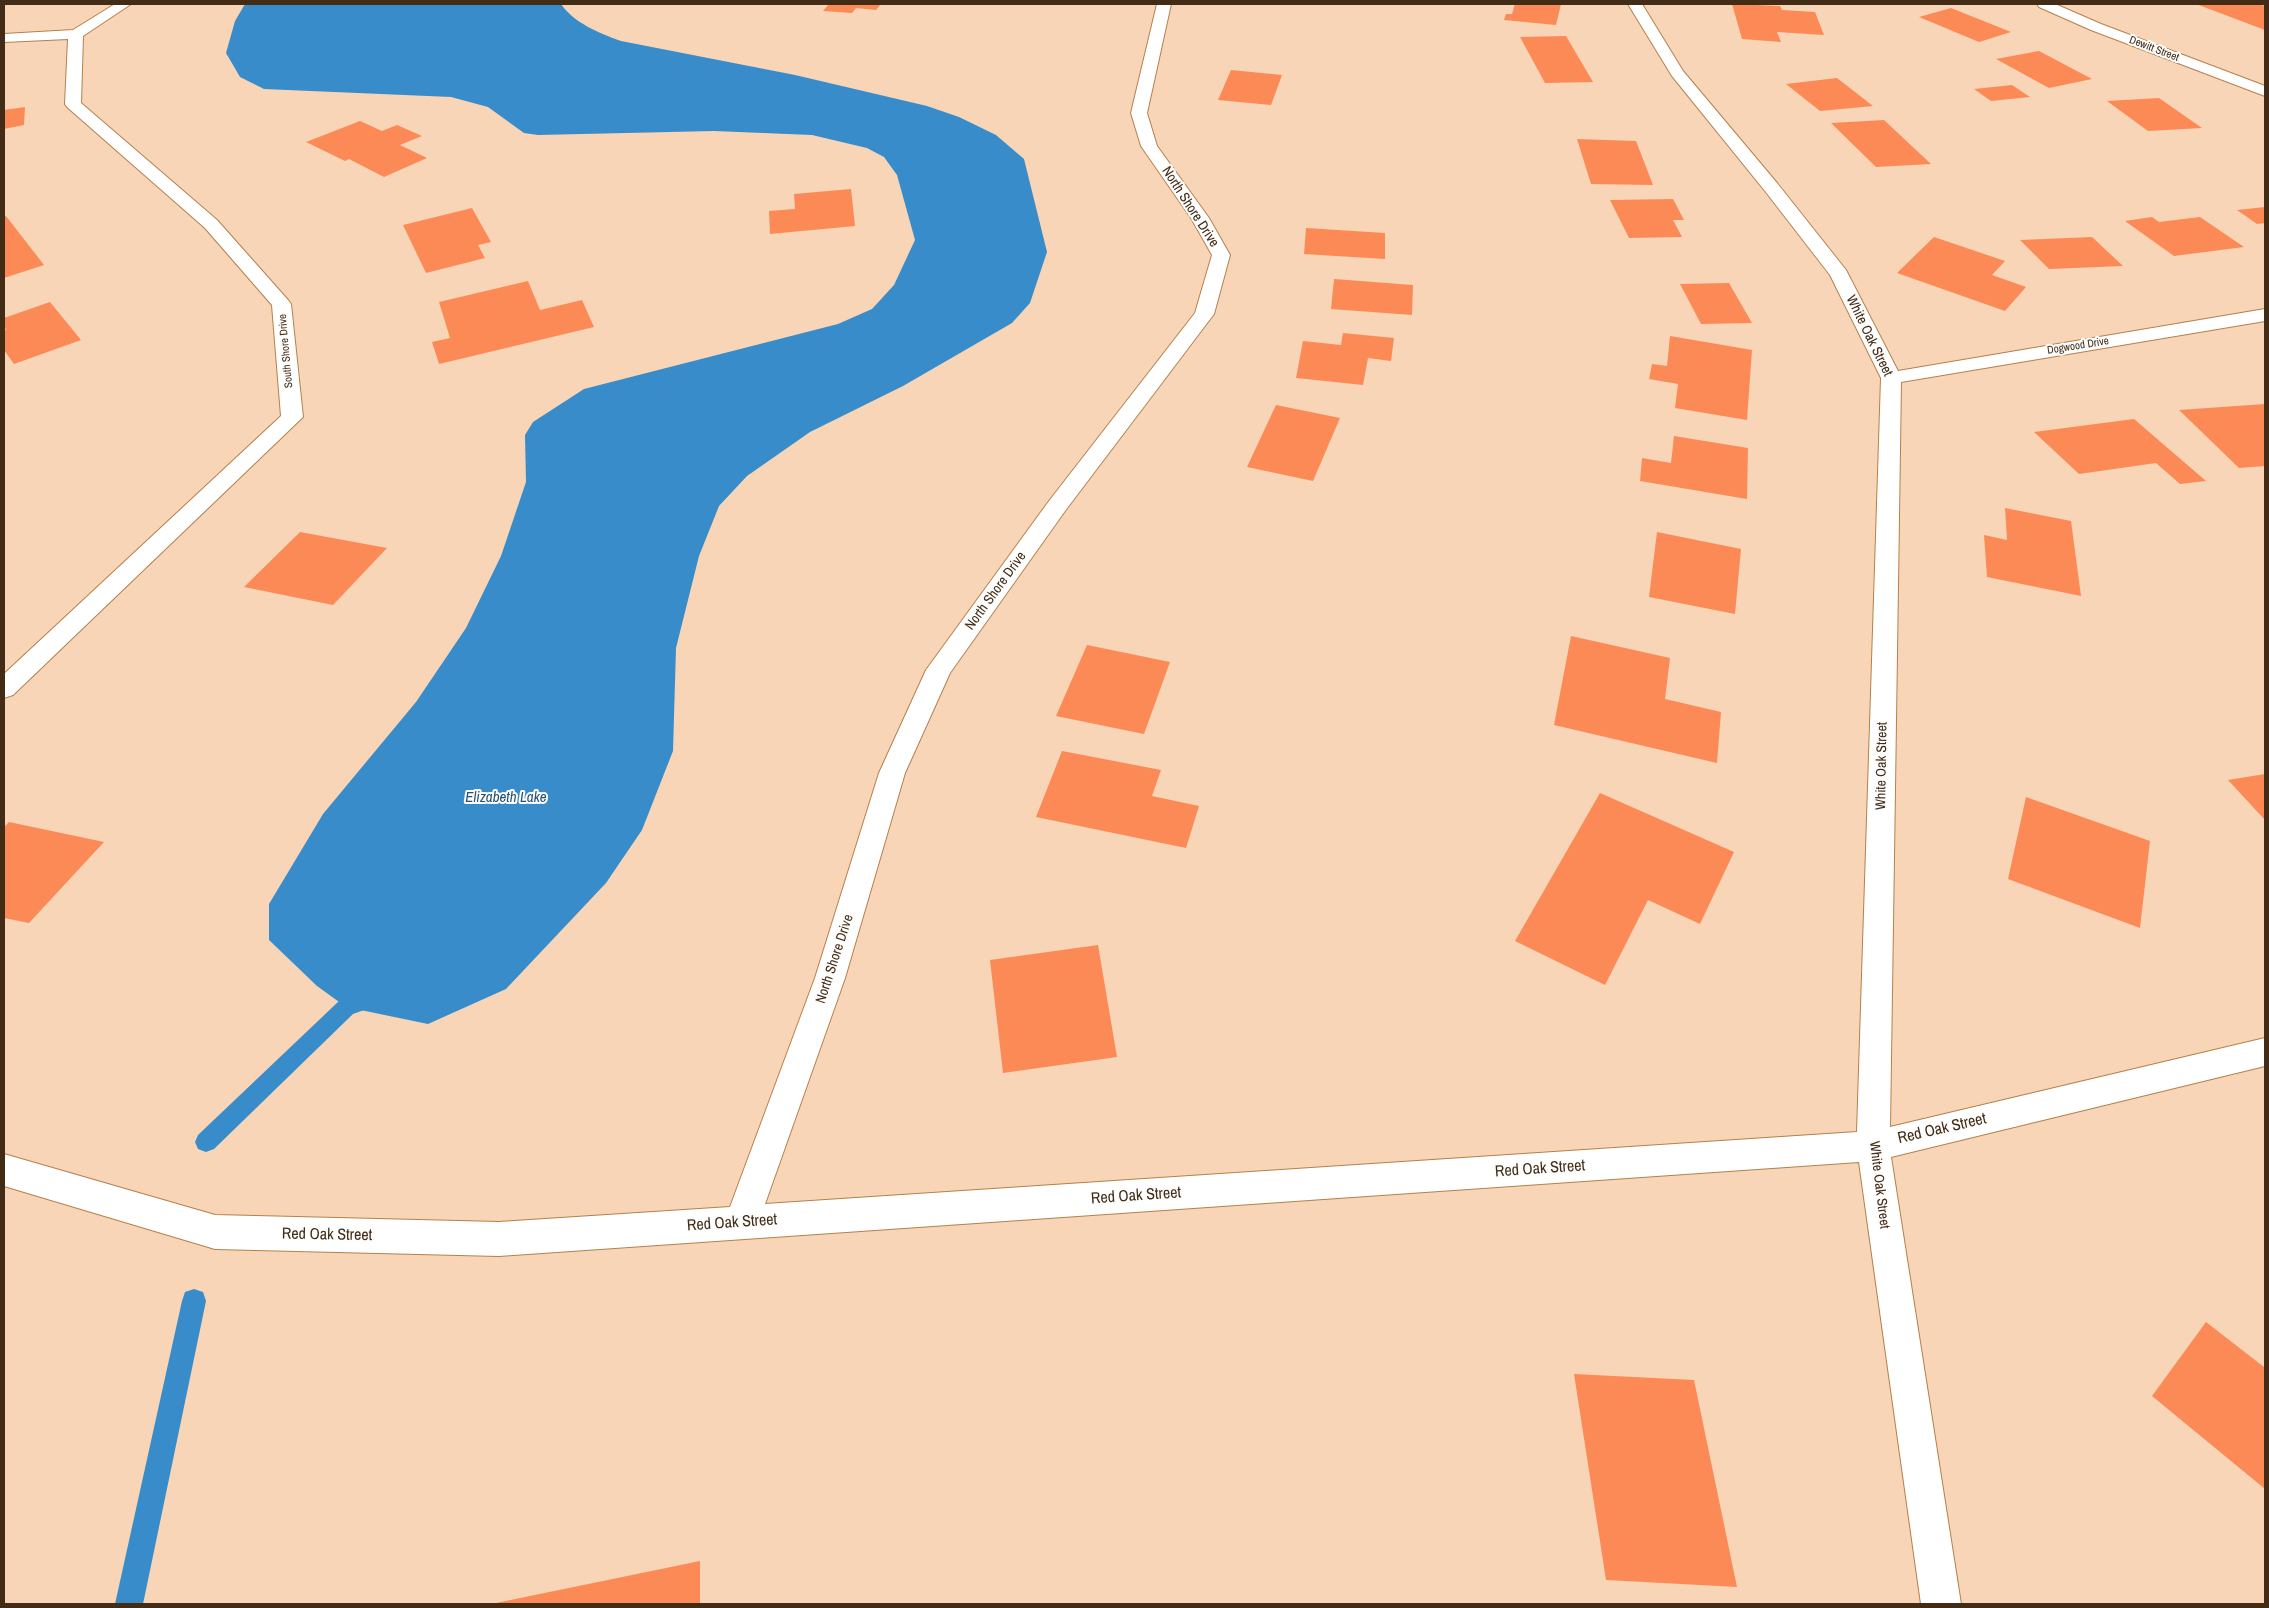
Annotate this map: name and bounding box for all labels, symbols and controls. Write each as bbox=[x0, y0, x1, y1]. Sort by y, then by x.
street label: Dewitt Street bbox=[2127, 33, 2181, 65]
street label: North Shore Drive bbox=[1158, 164, 1222, 250]
street label: White Oak Street bbox=[1842, 293, 1896, 379]
street label: South Shore Drive bbox=[276, 313, 296, 389]
street label: Dogwood Drive bbox=[2046, 335, 2110, 357]
street label: North Shore Drive bbox=[962, 549, 1030, 633]
street label: White Oak Street bbox=[1873, 722, 1891, 810]
water label: Elizabeth Lake bbox=[465, 789, 547, 807]
street label: North Shore Drive bbox=[813, 912, 857, 1006]
street label: Red Oak Street bbox=[1896, 1109, 1988, 1149]
street label: White Oak Street bbox=[1865, 1140, 1893, 1230]
street label: Red Oak Street bbox=[1494, 1156, 1586, 1182]
street label: Red Oak Street bbox=[1090, 1183, 1182, 1209]
street label: Red Oak Street bbox=[686, 1210, 778, 1236]
street label: Red Oak Street bbox=[282, 1225, 372, 1245]

